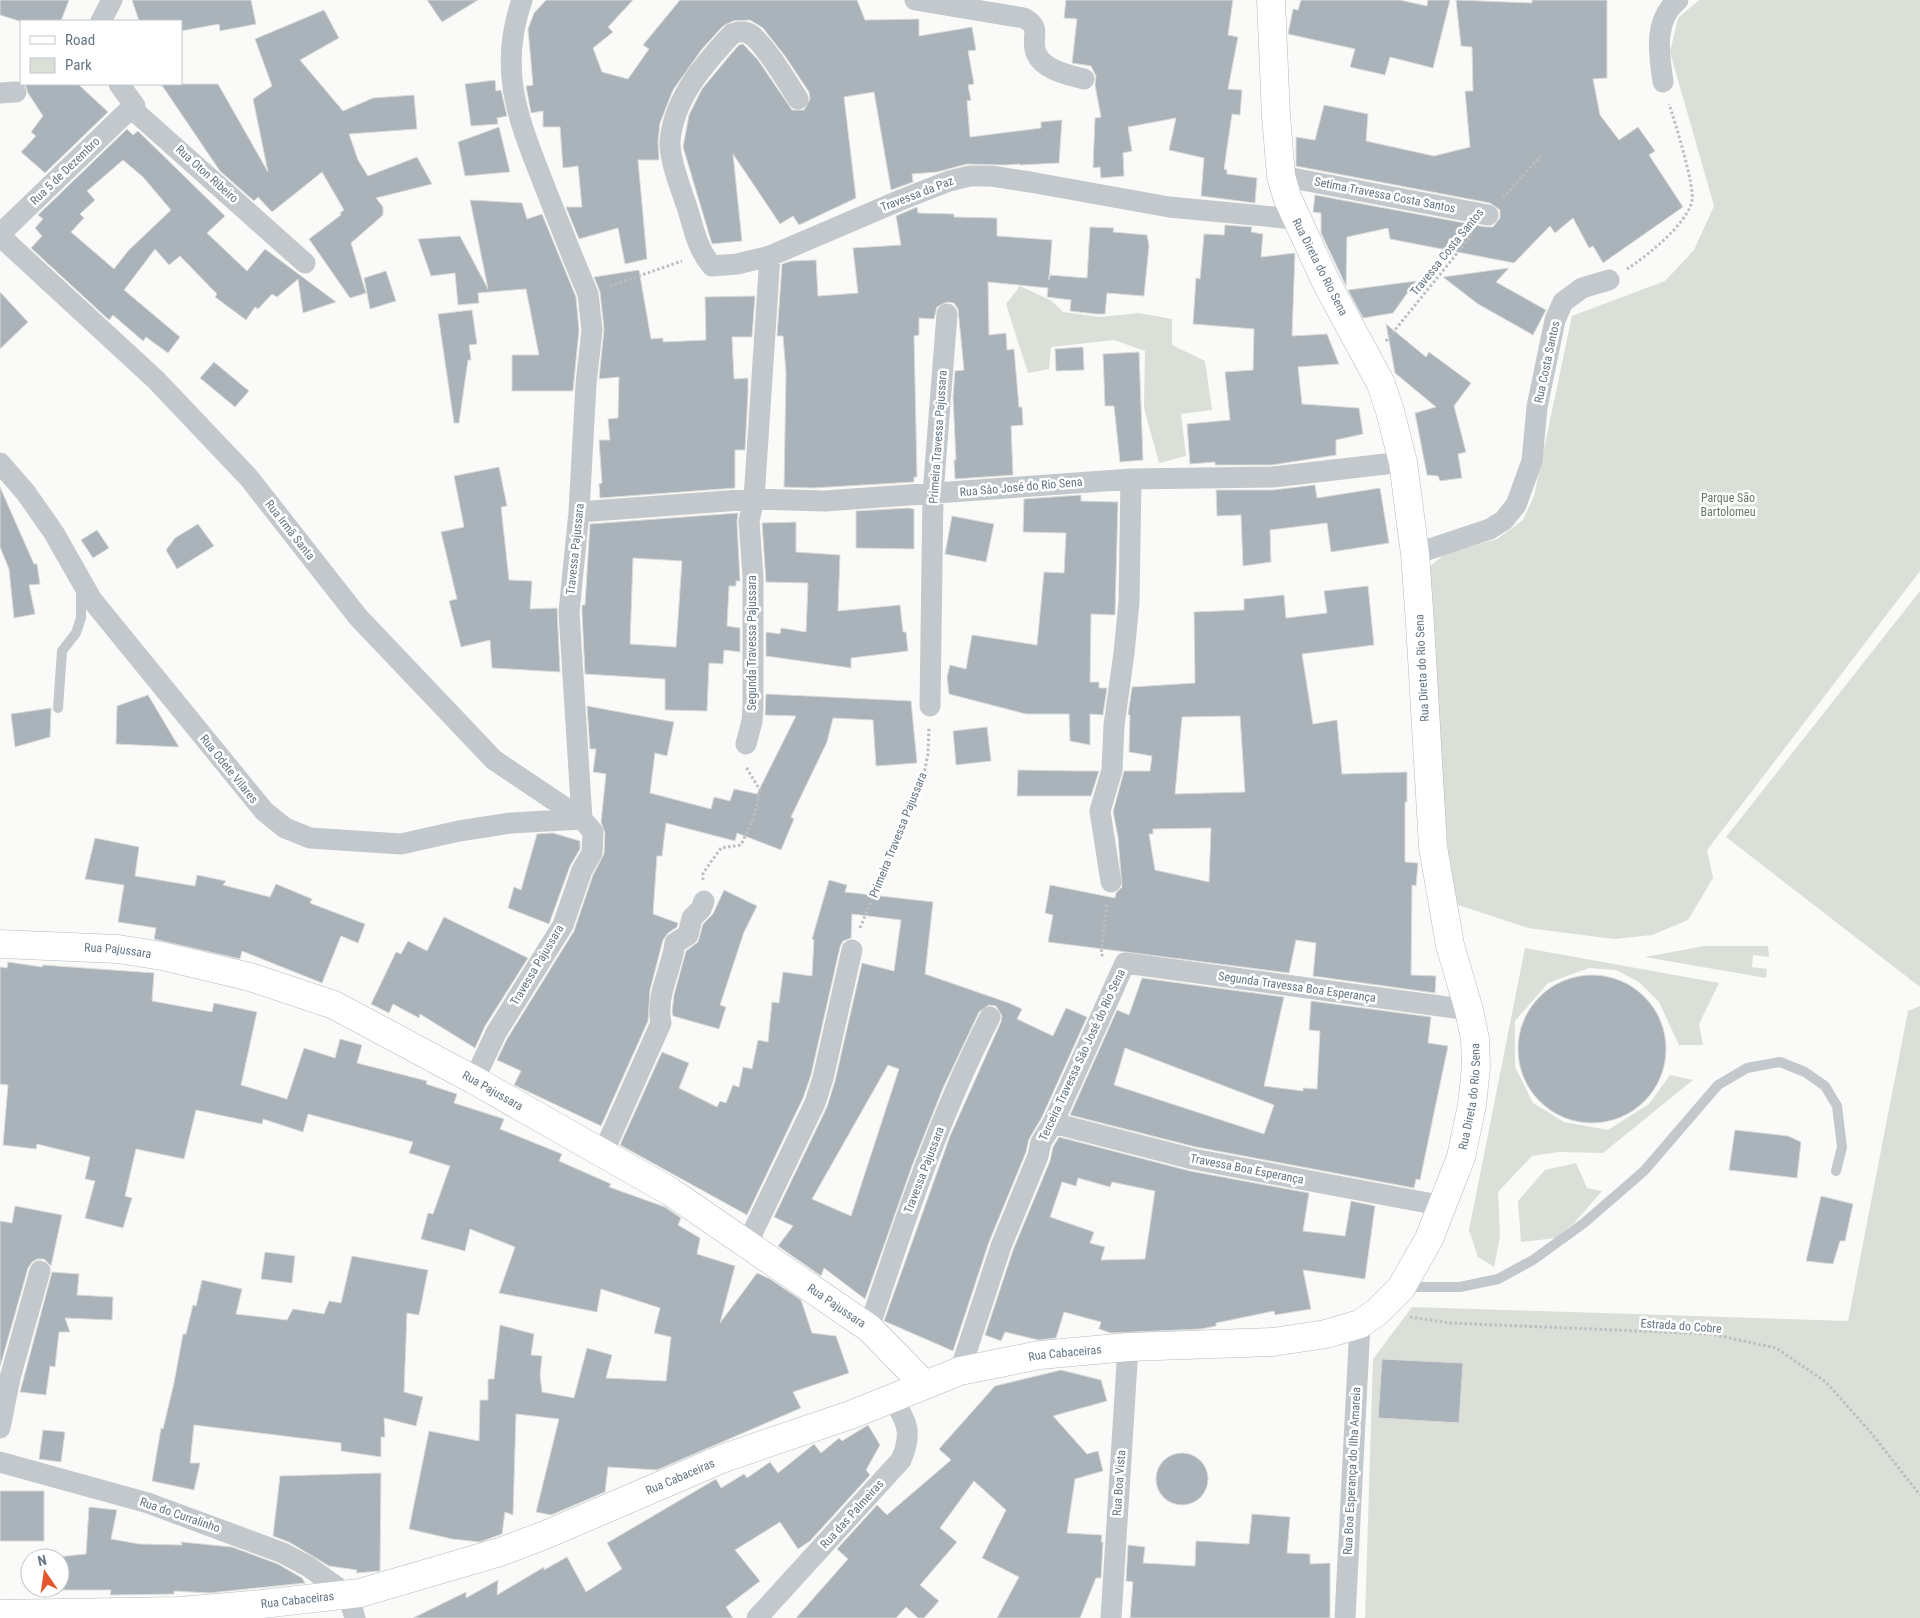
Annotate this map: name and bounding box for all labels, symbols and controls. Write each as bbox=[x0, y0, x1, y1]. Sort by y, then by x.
legend bbox=[20, 20, 182, 85]
text: Road bbox=[65, 31, 95, 49]
text: Park bbox=[65, 56, 92, 74]
street label: Rua 5 de Dezembro bbox=[27, 134, 103, 208]
street label: Rua Oton Ribeiro bbox=[173, 142, 241, 206]
street label: Travessa da Paz bbox=[879, 174, 955, 214]
street label: Setima Travessa Costa Santos bbox=[1313, 174, 1457, 216]
street label: Travessa Costa Santos bbox=[1408, 206, 1486, 298]
street label: Rua Direta do Rio Sena bbox=[1289, 216, 1351, 318]
street label: Rua Costa Santos bbox=[1531, 320, 1563, 404]
street label: Primeira Travessa Pajussara bbox=[926, 369, 950, 504]
street label: Rua Sâo José do Rio Sena bbox=[959, 475, 1083, 499]
park label: Parque São Bartolomeu bbox=[1701, 491, 1756, 519]
street label: Rua Irmã Santa bbox=[262, 497, 318, 563]
street label: Travessa Pajussara bbox=[563, 502, 587, 595]
street label: Segunda Travessa Pajussara bbox=[745, 575, 759, 711]
street label: Rua Direta do Rio Sena bbox=[1412, 614, 1432, 722]
street label: Rua Odete Vilares bbox=[197, 732, 261, 806]
street label: Primeira Travessa Pajussara bbox=[866, 770, 930, 900]
street label: Travessa Pajussara bbox=[507, 922, 567, 1008]
street label: Rua Pajussara bbox=[84, 941, 153, 961]
street label: Terceira Travessa São José do Rio Sena bbox=[1036, 967, 1128, 1143]
street label: Segunda Travessa Boa Esperança bbox=[1217, 969, 1377, 1005]
street label: Rua Direta do Rio Sena bbox=[1456, 1043, 1483, 1151]
street label: Rua Pajussara bbox=[460, 1068, 526, 1114]
street label: Travessa Pajussara bbox=[901, 1124, 947, 1215]
street label: Travessa Boa Esperança bbox=[1189, 1151, 1305, 1187]
street label: Rua Pajussara bbox=[805, 1281, 869, 1331]
street label: Estrada do Cobre bbox=[1640, 1316, 1722, 1336]
street label: Rua Cabaceiras bbox=[1027, 1342, 1102, 1364]
street label: Rua Boa Esperança do Ilha Amareia bbox=[1341, 1387, 1363, 1555]
street label: Rua Boa Vista bbox=[1110, 1449, 1128, 1516]
street label: Rua Cabaceiras bbox=[644, 1456, 717, 1498]
street label: Rua das Palmeiras bbox=[817, 1477, 887, 1551]
street label: Rua do Curralinho bbox=[138, 1495, 222, 1535]
north arrow bbox=[20, 1548, 70, 1598]
text: N bbox=[36, 1552, 48, 1569]
street label: Rua Cabaceiras bbox=[260, 1589, 335, 1611]

